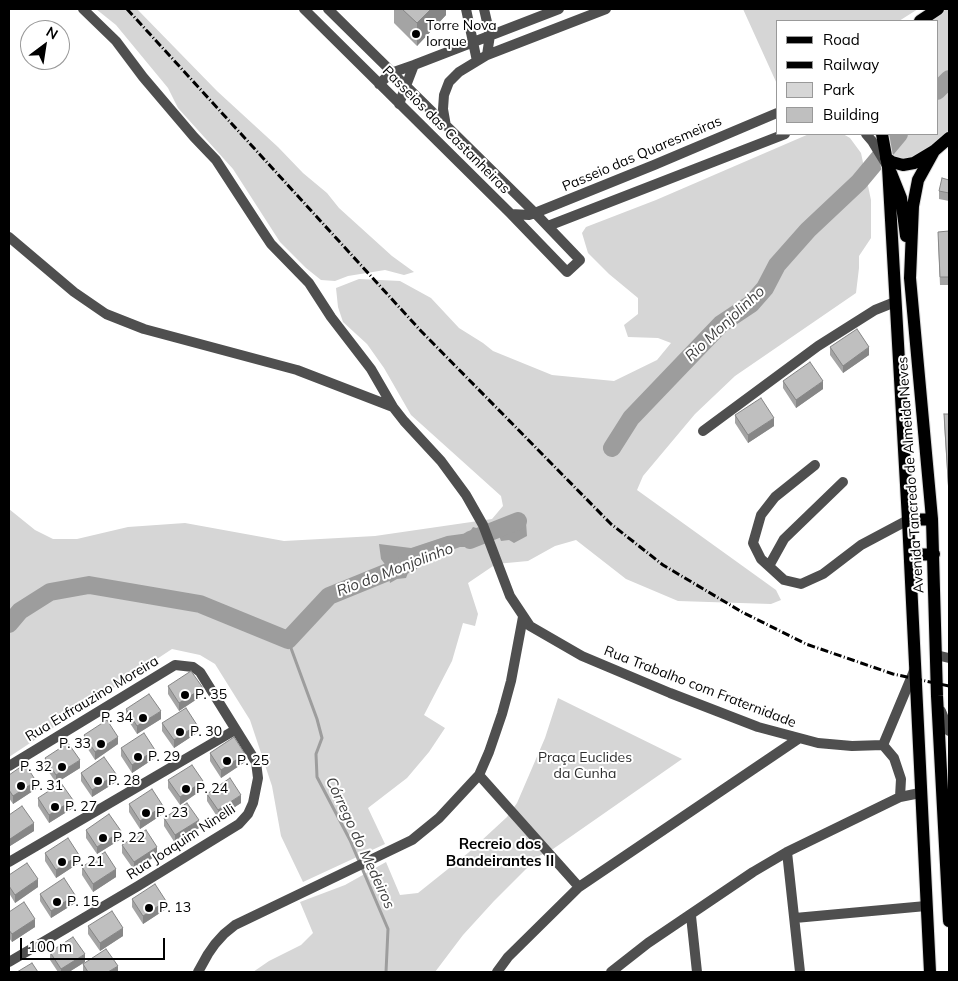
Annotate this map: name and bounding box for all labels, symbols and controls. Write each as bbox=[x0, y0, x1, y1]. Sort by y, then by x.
place label: Torre Nova Iorque bbox=[426, 18, 497, 50]
north arrow bbox=[20, 20, 70, 70]
legend bbox=[776, 20, 938, 135]
text: N bbox=[43, 23, 61, 43]
marker: Torre Nova Iorque bbox=[410, 28, 422, 40]
text: Road bbox=[823, 30, 860, 49]
text: Railway bbox=[823, 55, 879, 74]
street label: Passeios das Castanheiras bbox=[379, 63, 513, 197]
text: Park bbox=[823, 80, 855, 99]
text: Building bbox=[823, 105, 879, 124]
street label: Passeio das Quaresmeiras bbox=[560, 113, 724, 195]
water label: Rio Monjolinho bbox=[682, 283, 768, 365]
street label: Avenida Tancredo de Almeida Neves bbox=[894, 356, 928, 594]
water label: Rio do Monjolinho bbox=[334, 539, 456, 601]
street label: Rua Trabalho com Fraternidade bbox=[602, 643, 798, 731]
street label: Rua Eufrauzino Moreira bbox=[22, 653, 162, 745]
place label: P. 35 bbox=[195, 687, 227, 703]
marker: P. 35 bbox=[179, 689, 191, 701]
place label: P. 34 bbox=[101, 710, 133, 726]
marker: P. 34 bbox=[137, 712, 149, 724]
place label: P. 30 bbox=[190, 724, 222, 740]
marker: P. 30 bbox=[174, 726, 186, 738]
place label: P. 33 bbox=[59, 736, 91, 752]
marker: P. 33 bbox=[95, 738, 107, 750]
place label: P. 29 bbox=[148, 749, 180, 765]
park label: Praça Euclides da Cunha bbox=[538, 750, 632, 782]
marker: P. 29 bbox=[132, 751, 144, 763]
place label: P. 25 bbox=[237, 753, 269, 769]
marker: P. 25 bbox=[221, 755, 233, 767]
place label: P. 32 bbox=[20, 759, 52, 775]
marker: P. 32 bbox=[56, 761, 68, 773]
place label: P. 28 bbox=[108, 773, 140, 789]
water label: Córrego do Medeiros bbox=[322, 774, 398, 912]
marker: P. 28 bbox=[92, 775, 104, 787]
place label: P. 31 bbox=[31, 778, 63, 794]
marker: P. 31 bbox=[15, 780, 27, 792]
place label: P. 24 bbox=[196, 781, 228, 797]
marker: P. 24 bbox=[180, 783, 192, 795]
place label: P. 27 bbox=[65, 799, 97, 815]
marker: P. 27 bbox=[49, 801, 61, 813]
street label: Rua Joaquim Ninelli bbox=[124, 801, 238, 883]
place label: P. 23 bbox=[156, 805, 188, 821]
marker: P. 23 bbox=[140, 807, 152, 819]
place label: P. 22 bbox=[113, 830, 145, 846]
marker: P. 22 bbox=[97, 832, 109, 844]
district label: Recreio dos Bandeirantes II bbox=[446, 835, 554, 870]
place label: P. 21 bbox=[72, 854, 104, 870]
marker: P. 21 bbox=[56, 856, 68, 868]
place label: P. 15 bbox=[67, 894, 99, 910]
marker: P. 15 bbox=[51, 896, 63, 908]
place label: P. 13 bbox=[159, 900, 191, 916]
marker: P. 13 bbox=[143, 902, 155, 914]
scale bar bbox=[22, 928, 168, 960]
text: 100 m bbox=[28, 937, 72, 956]

